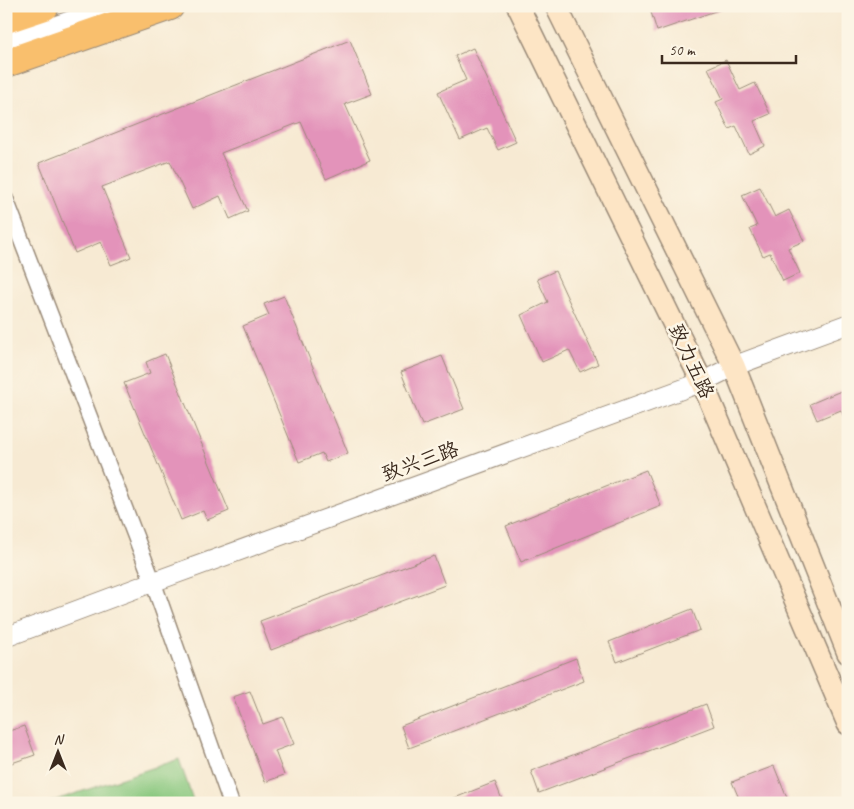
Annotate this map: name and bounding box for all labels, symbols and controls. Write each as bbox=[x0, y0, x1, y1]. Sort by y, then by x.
scale bar bbox=[662, 32, 795, 64]
text: 50 m bbox=[669, 41, 696, 60]
street label: 致力五路 bbox=[663, 320, 720, 404]
street label: 致兴三路 bbox=[378, 436, 463, 487]
north arrow bbox=[32, 726, 82, 776]
text: N bbox=[54, 731, 65, 748]

